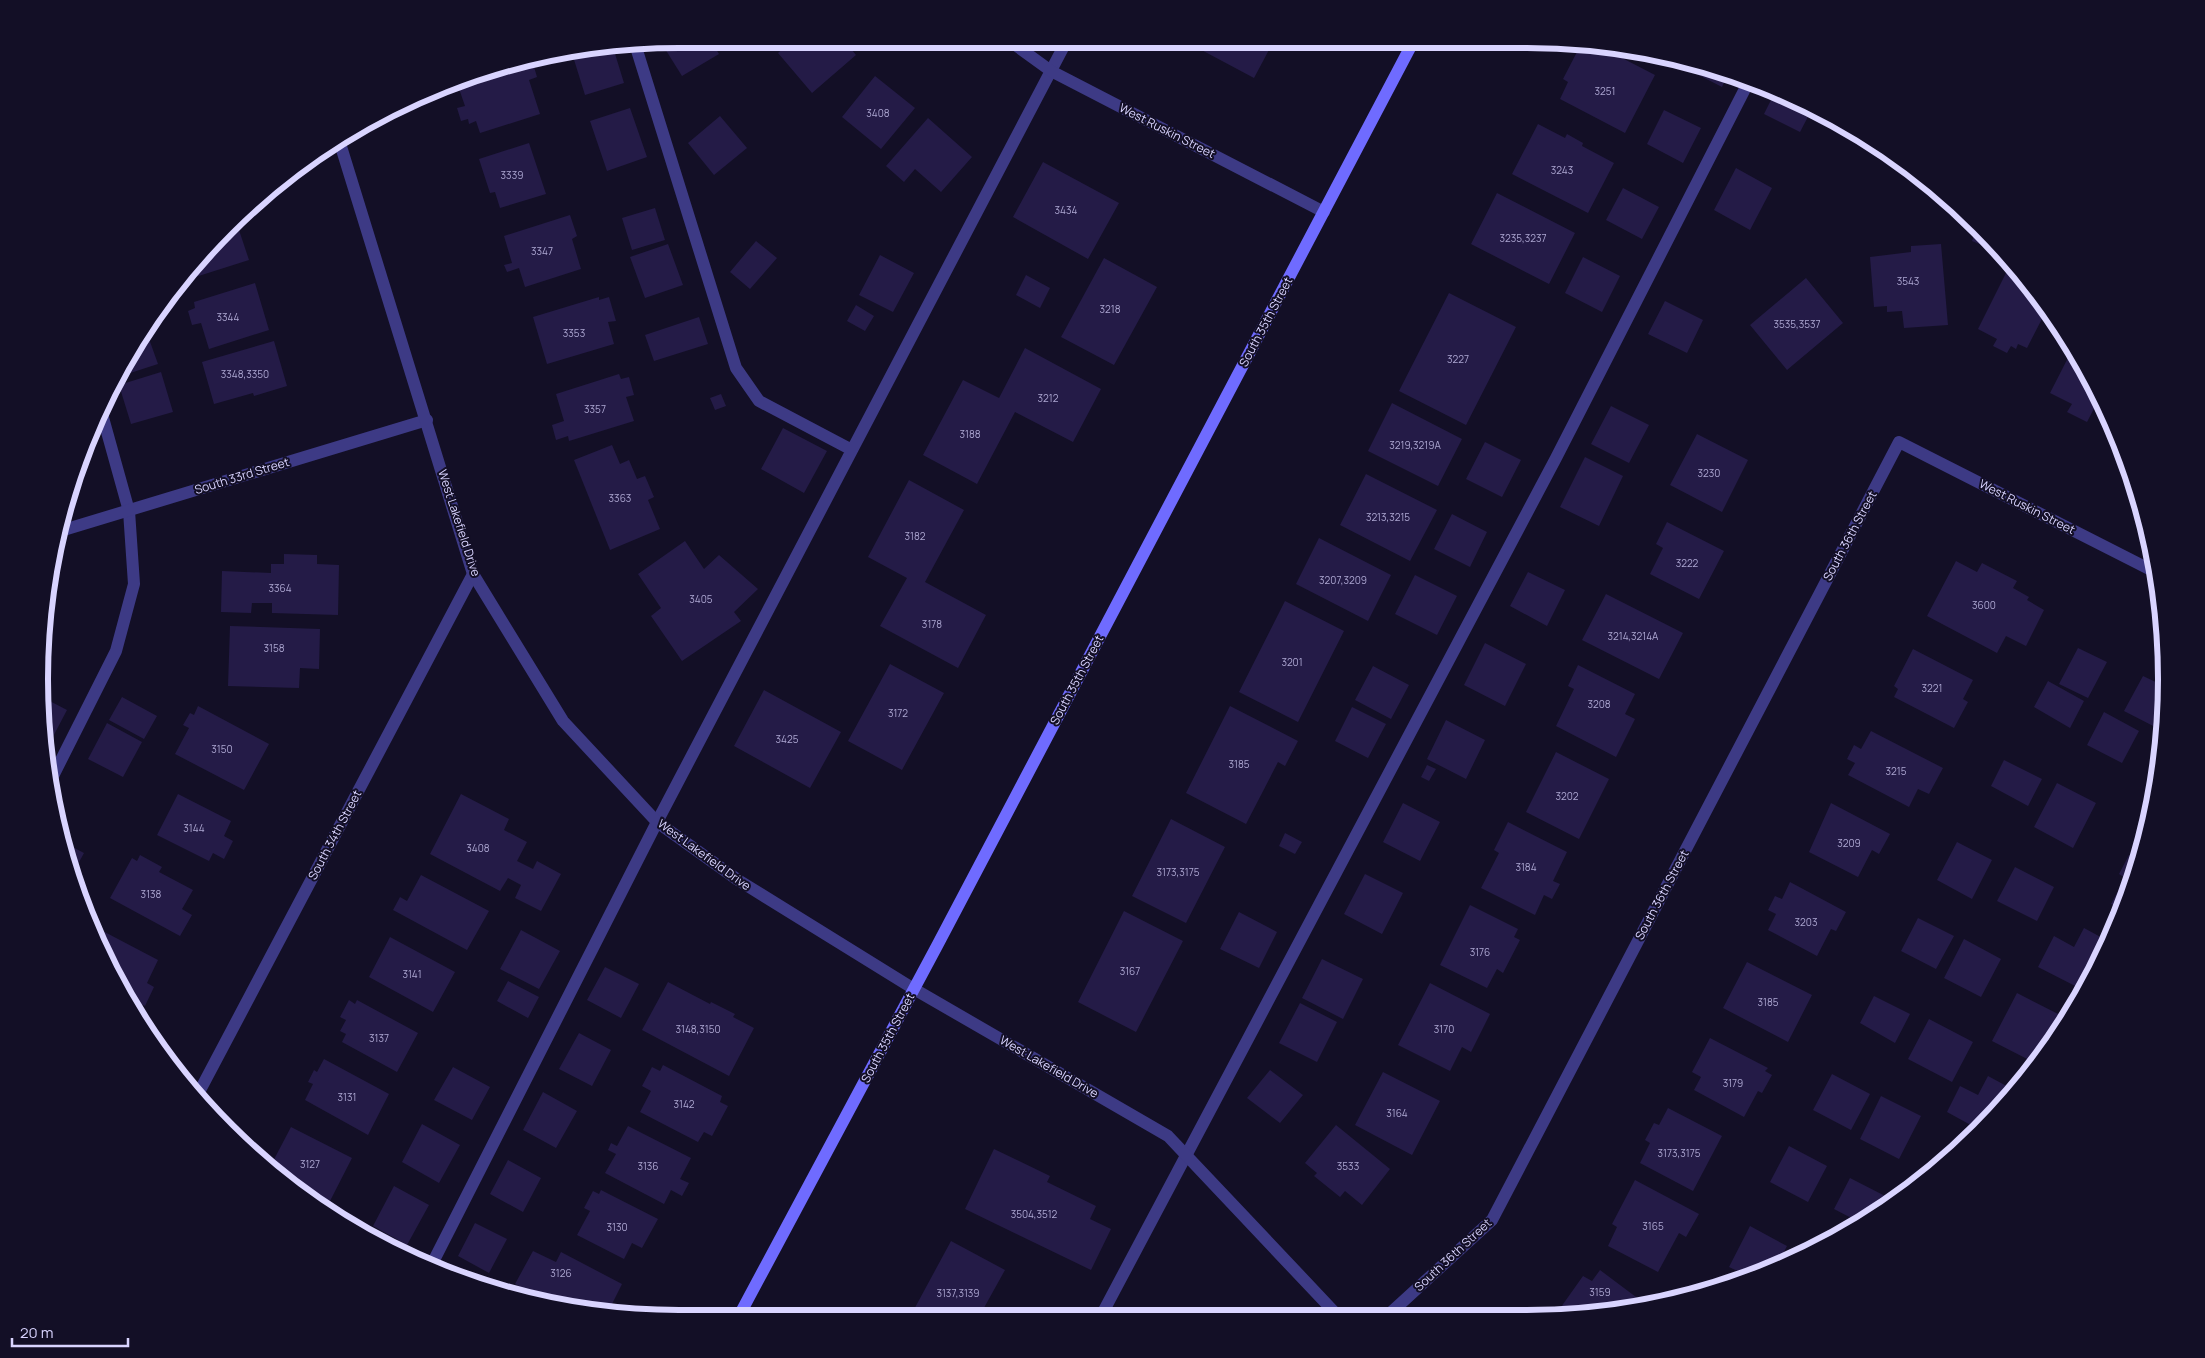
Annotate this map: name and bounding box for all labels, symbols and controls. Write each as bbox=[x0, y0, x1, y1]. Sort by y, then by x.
house number: 3251 bbox=[1595, 84, 1615, 98]
street label: West Ruskin Street bbox=[1116, 99, 1218, 162]
house number: 3408 bbox=[866, 106, 890, 120]
house number: 3243 bbox=[1551, 163, 1573, 177]
house number: 3339 bbox=[501, 168, 523, 182]
house number: 3434 bbox=[1055, 203, 1078, 217]
house number: 3235,3237 bbox=[1500, 231, 1546, 245]
house number: 3347 bbox=[531, 244, 553, 258]
street label: South 35th Street bbox=[1235, 274, 1296, 370]
house number: 3543 bbox=[1897, 274, 1919, 288]
house number: 3218 bbox=[1100, 302, 1121, 316]
house number: 3344 bbox=[217, 310, 240, 324]
house number: 3535,3537 bbox=[1773, 317, 1821, 331]
house number: 3353 bbox=[563, 326, 585, 340]
house number: 3227 bbox=[1447, 352, 1469, 366]
house number: 3348,3350 bbox=[221, 367, 269, 381]
house number: 3212 bbox=[1038, 391, 1059, 405]
house number: 3357 bbox=[584, 402, 606, 416]
house number: 3188 bbox=[959, 427, 981, 441]
house number: 3219,3219A bbox=[1389, 438, 1441, 452]
street label: South 33rd Street bbox=[192, 453, 291, 498]
house number: 3230 bbox=[1698, 466, 1720, 480]
street label: West Lakefield Drive bbox=[434, 467, 485, 578]
street label: West Ruskin Street bbox=[1976, 475, 2078, 538]
street label: South 36th Street bbox=[1819, 488, 1881, 584]
house number: 3363 bbox=[609, 491, 631, 505]
house number: 3213,3215 bbox=[1366, 510, 1410, 524]
house number: 3182 bbox=[905, 529, 926, 543]
house number: 3222 bbox=[1676, 556, 1699, 570]
house number: 3207,3209 bbox=[1319, 573, 1367, 587]
house number: 3364 bbox=[268, 581, 292, 595]
house number: 3405 bbox=[689, 592, 713, 606]
house number: 3600 bbox=[1972, 598, 1996, 612]
house number: 3178 bbox=[922, 617, 942, 631]
house number: 3214,3214A bbox=[1608, 629, 1659, 643]
street label: South 35th Street bbox=[1046, 632, 1107, 728]
house number: 3158 bbox=[263, 641, 285, 655]
house number: 3201 bbox=[1281, 655, 1303, 669]
house number: 3221 bbox=[1922, 681, 1942, 695]
house number: 3208 bbox=[1587, 697, 1611, 711]
house number: 3172 bbox=[888, 706, 908, 720]
house number: 3425 bbox=[776, 732, 799, 746]
house number: 3150 bbox=[211, 742, 233, 756]
house number: 3185 bbox=[1228, 757, 1250, 771]
house number: 3215 bbox=[1886, 764, 1907, 778]
street label: South 34th Street bbox=[304, 787, 365, 883]
house number: 3202 bbox=[1555, 789, 1579, 803]
street label: West Lakefield Drive bbox=[654, 815, 754, 894]
house number: 3144 bbox=[183, 821, 205, 835]
house number: 3209 bbox=[1837, 836, 1861, 850]
house number: 3408 bbox=[466, 841, 490, 855]
street label: South 36th Street bbox=[1631, 847, 1693, 943]
house number: 3184 bbox=[1515, 860, 1537, 874]
house number: 3173,3175 bbox=[1157, 865, 1200, 879]
house number: 3138 bbox=[141, 887, 162, 901]
house number: 3203 bbox=[1795, 915, 1817, 929]
house number: 3176 bbox=[1470, 945, 1490, 959]
house number: 3167 bbox=[1120, 964, 1140, 978]
house number: 3141 bbox=[402, 967, 422, 981]
street label: South 35th Street bbox=[857, 990, 918, 1086]
house number: 3185 bbox=[1757, 995, 1779, 1009]
house number: 3148,3150 bbox=[675, 1022, 721, 1036]
house number: 3170 bbox=[1434, 1022, 1454, 1036]
house number: 3137 bbox=[369, 1031, 389, 1045]
street label: West Lakefield Drive bbox=[997, 1031, 1102, 1102]
house number: 3179 bbox=[1723, 1076, 1743, 1090]
house number: 3131 bbox=[338, 1090, 356, 1104]
house number: 3142 bbox=[673, 1097, 695, 1111]
house number: 3164 bbox=[1386, 1106, 1408, 1120]
house number: 3173,3175 bbox=[1658, 1146, 1701, 1160]
house number: 3127 bbox=[300, 1157, 320, 1171]
house number: 3136 bbox=[637, 1159, 659, 1173]
house number: 3533 bbox=[1337, 1159, 1359, 1173]
house number: 3504,3512 bbox=[1011, 1207, 1058, 1221]
street label: South 36th Street bbox=[1410, 1214, 1495, 1295]
house number: 3165 bbox=[1642, 1219, 1664, 1233]
house number: 3130 bbox=[606, 1220, 628, 1234]
house number: 3126 bbox=[550, 1266, 572, 1280]
house number: 3159 bbox=[1589, 1285, 1611, 1299]
house number: 3137,3139 bbox=[936, 1286, 980, 1300]
scale bar bbox=[12, 1316, 129, 1348]
text: 20 m bbox=[20, 1322, 53, 1343]

